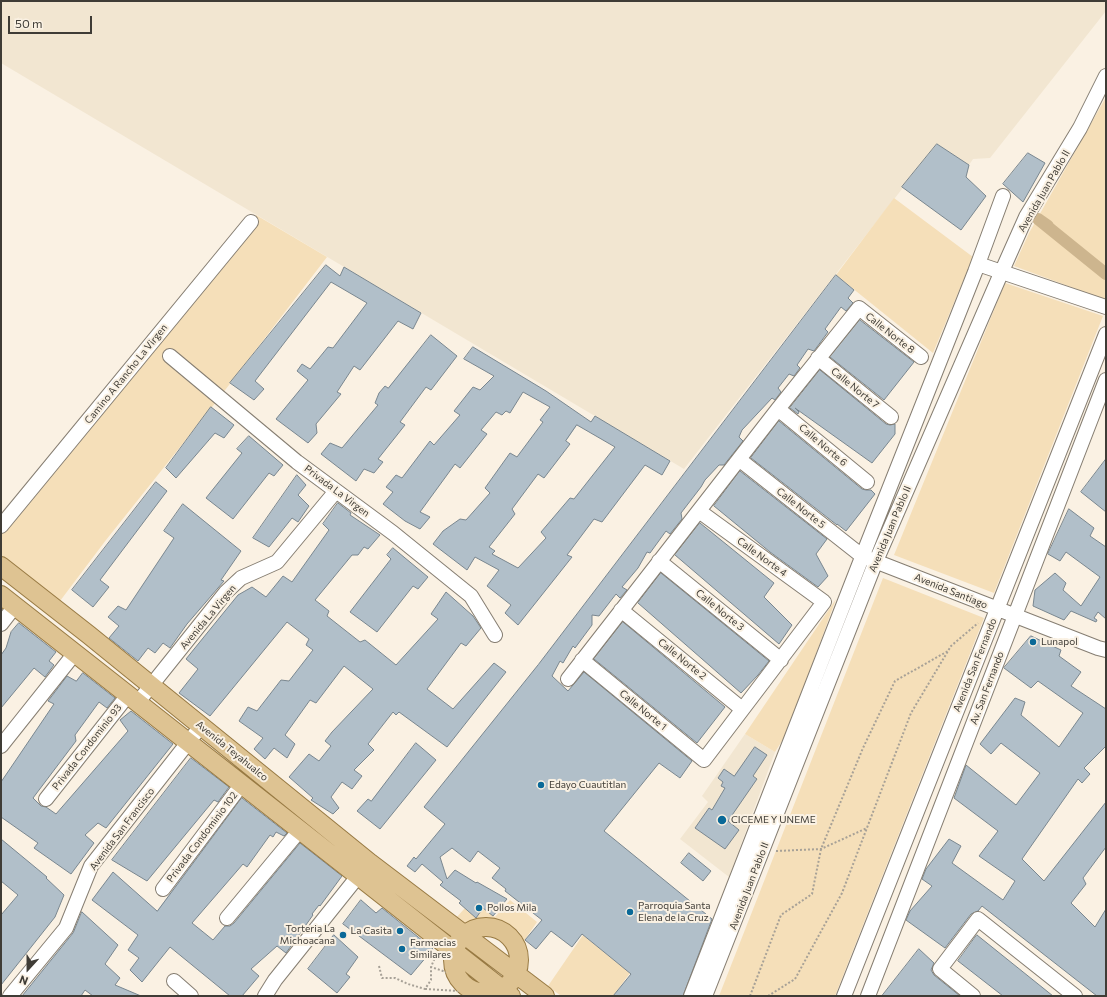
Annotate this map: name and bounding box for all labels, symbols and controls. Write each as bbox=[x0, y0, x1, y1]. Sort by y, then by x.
scale bar bbox=[10, 8, 94, 34]
text: 50 m bbox=[15, 16, 43, 30]
street label: Avenida Juan Pablo II bbox=[1016, 148, 1072, 234]
street label: Calle Norte 8 bbox=[863, 310, 917, 356]
street label: Camino A Rancho La Virgen bbox=[82, 322, 170, 426]
street label: Calle Norte 7 bbox=[829, 365, 881, 411]
street label: Calle Norte 6 bbox=[796, 421, 850, 469]
street label: Privada La Virgen bbox=[302, 463, 372, 519]
street label: Avenida Juan Pablo II bbox=[866, 484, 914, 574]
street label: Calle Norte 5 bbox=[774, 485, 828, 531]
street label: Calle Norte 4 bbox=[735, 535, 789, 579]
street label: Avenida Santiago bbox=[913, 571, 989, 611]
street label: Avenida La Virgen bbox=[178, 582, 238, 652]
street label: Calle Norte 3 bbox=[693, 587, 747, 633]
street label: Avenida San Fernando bbox=[951, 616, 999, 714]
street label: Calle Norte 2 bbox=[655, 636, 709, 682]
place label: Lunapol bbox=[1041, 636, 1078, 648]
marker: Lunapol bbox=[1028, 637, 1038, 647]
street label: Av. San Fernando bbox=[968, 650, 1006, 726]
street label: Calle Norte 1 bbox=[617, 687, 669, 733]
street label: Privada Condominio 93 bbox=[50, 702, 124, 792]
street label: Avenida Teyahualco bbox=[194, 718, 270, 784]
place label: Edayo Cuautitlan bbox=[549, 779, 626, 791]
marker: Edayo Cuautitlan bbox=[536, 780, 546, 790]
street label: Avenida San Francisco bbox=[87, 785, 157, 873]
street label: Privada Condominio 102 bbox=[164, 789, 240, 885]
marker: CICEME Y UNEME bbox=[716, 814, 728, 826]
place label: CICEME Y UNEME bbox=[731, 814, 816, 826]
street label: Avenida Juan Pablo II bbox=[727, 841, 771, 931]
place label: Parroquia Santa Elena de la Cruz bbox=[638, 900, 711, 924]
place label: Pollos Mila bbox=[487, 902, 536, 914]
marker: Pollos Mila bbox=[474, 903, 484, 913]
marker: Parroquia Santa Elena de la Cruz bbox=[625, 907, 635, 917]
place label: Torteria La Michoacana bbox=[280, 923, 335, 946]
place label: La Casita bbox=[351, 925, 392, 937]
marker: La Casita bbox=[395, 926, 405, 936]
marker: Torteria La Michoacana bbox=[338, 930, 348, 940]
place label: Farmacias Similares bbox=[410, 937, 456, 960]
marker: Farmacias Similares bbox=[397, 944, 407, 954]
north arrow bbox=[8, 949, 48, 989]
text: N bbox=[17, 973, 30, 988]

